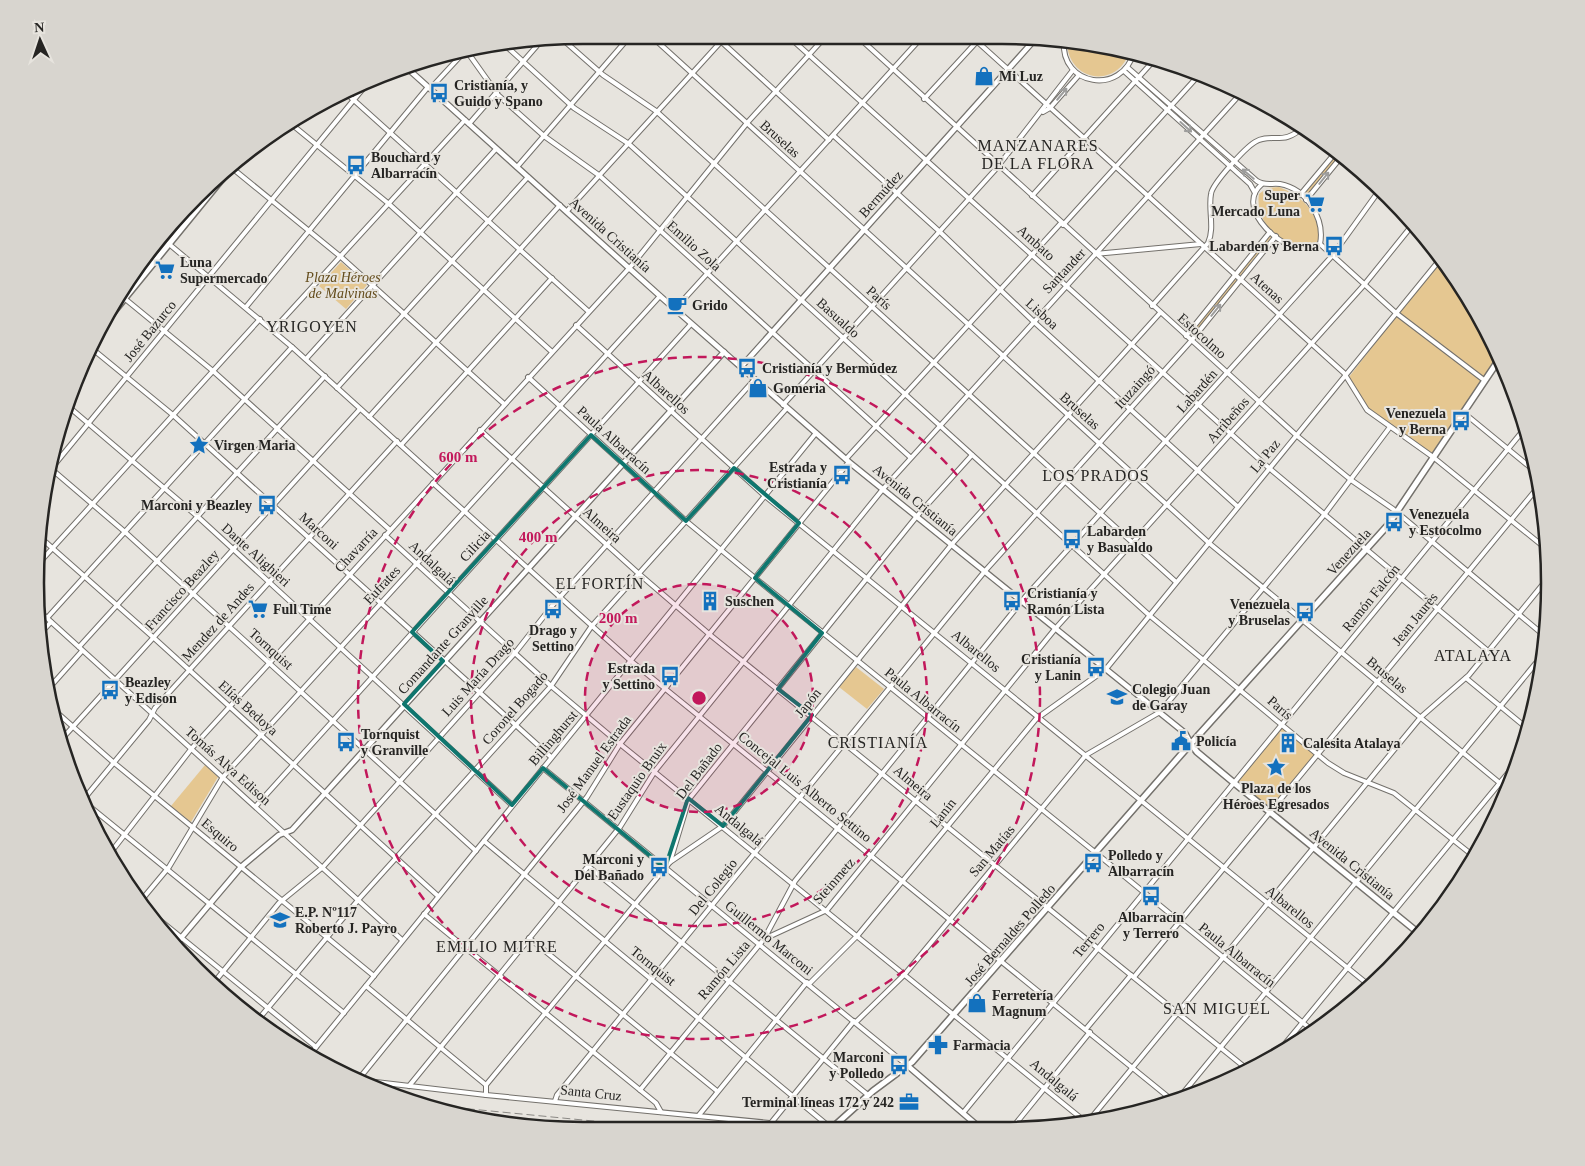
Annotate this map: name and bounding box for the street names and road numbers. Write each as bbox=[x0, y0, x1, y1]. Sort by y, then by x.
street label: Bruselas bbox=[757, 117, 803, 161]
street label: Bermúdez bbox=[856, 168, 906, 220]
street label: Avenida Cristianía bbox=[566, 195, 654, 276]
street label: Emilio Zola bbox=[664, 218, 725, 275]
street label: Ambato bbox=[1014, 222, 1058, 264]
street label: Santander bbox=[1039, 245, 1089, 297]
street label: Atenas bbox=[1248, 269, 1286, 307]
street label: París bbox=[864, 283, 894, 313]
street label: Basualdo bbox=[814, 295, 862, 341]
street label: Lisboa bbox=[1023, 296, 1062, 333]
street label: José Bazurco bbox=[121, 297, 179, 365]
street label: Estocolmo bbox=[1175, 310, 1229, 362]
street label: Ituzaingó bbox=[1112, 362, 1158, 412]
street label: Labardén bbox=[1174, 366, 1220, 416]
street label: Albarellos bbox=[639, 367, 693, 417]
street label: Bruselas bbox=[1057, 389, 1103, 433]
street label: Arribeños bbox=[1204, 394, 1252, 446]
street label: Paula Albarracín bbox=[574, 403, 654, 477]
street label: La Paz bbox=[1247, 436, 1283, 476]
street label: Avenida Cristianía bbox=[870, 461, 961, 539]
street label: Almeira bbox=[580, 504, 625, 546]
street label: Marconi bbox=[296, 510, 342, 553]
street label: Dante Alighieri bbox=[219, 520, 293, 590]
street label: Chavarría bbox=[332, 524, 381, 575]
street label: Venezuela bbox=[1324, 525, 1374, 578]
street label: Cilicia bbox=[457, 527, 494, 565]
street label: Andalgalá bbox=[406, 538, 459, 589]
street label: Francisco Beazley bbox=[142, 547, 222, 633]
street label: Ramón Falcón bbox=[1339, 561, 1403, 635]
street label: Eufrates bbox=[361, 563, 403, 607]
street label: Mendez de Andes bbox=[179, 580, 257, 664]
street label: Jean Jaurès bbox=[1389, 590, 1441, 648]
street label: Comandante Granville bbox=[395, 593, 491, 697]
street label: Tornquist bbox=[246, 626, 296, 673]
street label: Albarellos bbox=[949, 627, 1003, 675]
street label: Luis María Drago bbox=[439, 635, 517, 719]
street label: Bruselas bbox=[1364, 654, 1410, 696]
street label: Paula Albarracín bbox=[882, 665, 964, 735]
street label: Coronel Bogado bbox=[479, 668, 551, 748]
street label: Elías Bedoya bbox=[215, 678, 281, 739]
street label: Japón bbox=[792, 686, 824, 720]
street label: París bbox=[1265, 693, 1295, 723]
street label: Billinghurst bbox=[526, 707, 580, 768]
street label: José Manuel Estrada bbox=[554, 712, 635, 815]
street label: Tomás Alva Edison bbox=[182, 724, 274, 808]
street label: Concejal Luis Alberto Settino bbox=[735, 729, 875, 845]
street label: Eustaquio Bruix bbox=[605, 739, 669, 823]
street label: Del Bañado bbox=[673, 740, 725, 802]
street label: Almeira bbox=[891, 763, 936, 804]
street label: Lanín bbox=[927, 796, 959, 830]
street label: Andalgalá bbox=[712, 801, 767, 849]
street label: Esquiro bbox=[198, 815, 242, 855]
street label: San Matías bbox=[966, 822, 1018, 880]
street label: Avenida Cristianía bbox=[1307, 825, 1398, 903]
street label: Steinmetz bbox=[810, 855, 858, 907]
street label: Del Colegio bbox=[686, 856, 740, 918]
street label: José Bernaldes Polledo bbox=[962, 881, 1058, 989]
street label: Albarellos bbox=[1263, 883, 1317, 931]
street label: Guillermo Marconi bbox=[722, 898, 816, 978]
street label: Terrero bbox=[1070, 919, 1108, 961]
street label: Paula Albarracín bbox=[1196, 920, 1278, 990]
street label: Ramón Lista bbox=[695, 937, 753, 1002]
street label: Tornquist bbox=[628, 943, 679, 989]
street label: Andalgalá bbox=[1027, 1056, 1081, 1105]
street label: Santa Cruz bbox=[559, 1082, 623, 1104]

